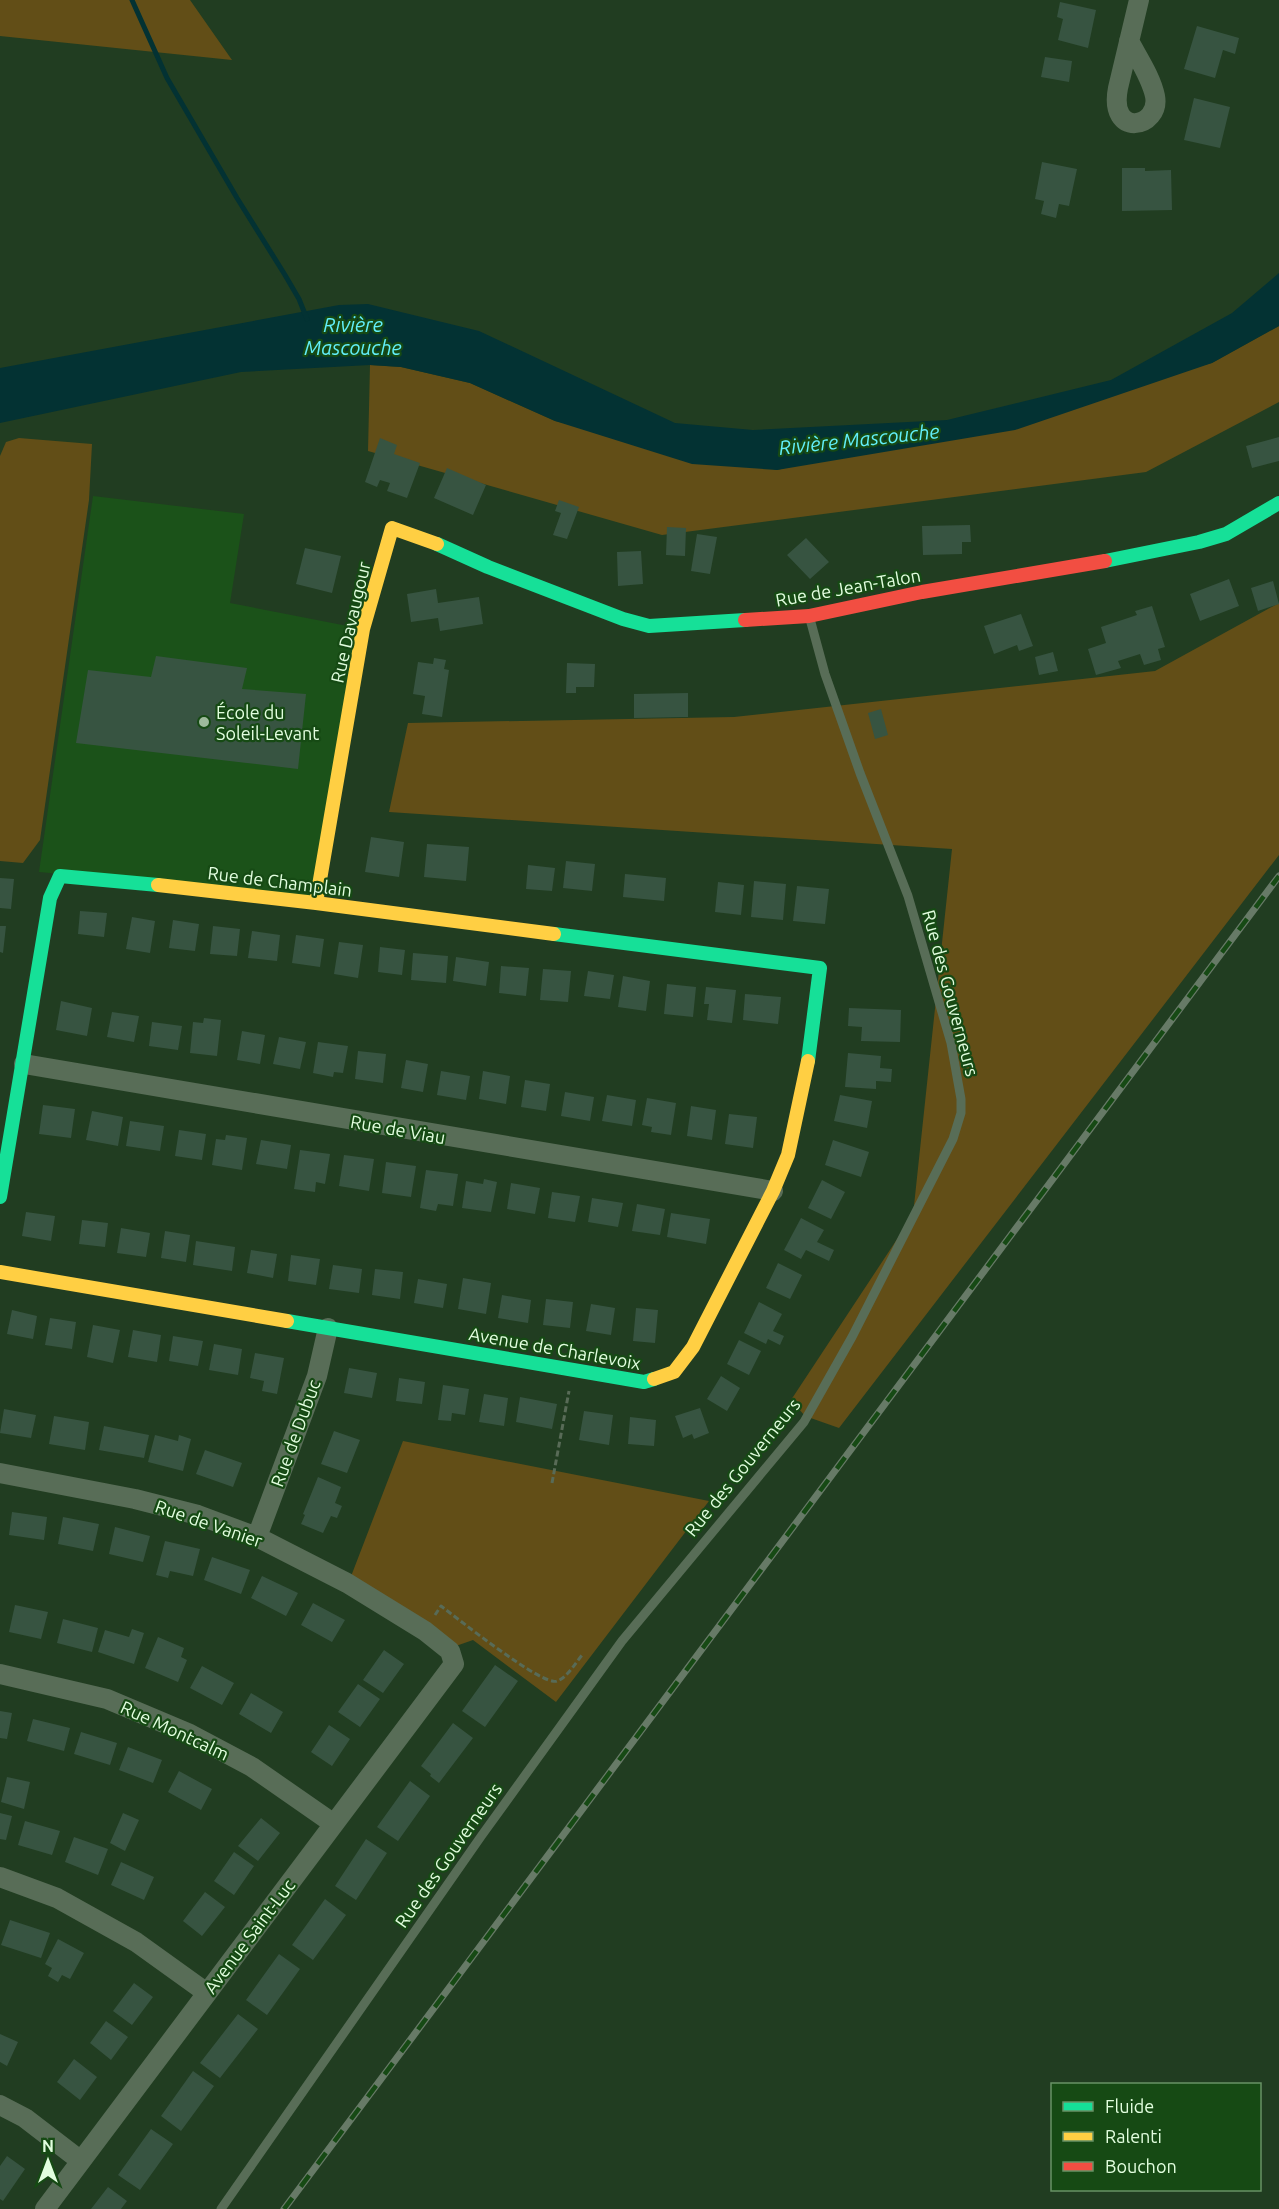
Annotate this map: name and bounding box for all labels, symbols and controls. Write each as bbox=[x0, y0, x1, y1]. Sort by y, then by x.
water label: Rivière Mascouche bbox=[304, 313, 402, 359]
water label: Rivière Mascouche bbox=[778, 419, 940, 459]
street label: Rue Davaugour bbox=[326, 559, 374, 685]
street label: Rue de Jean-Talon bbox=[774, 564, 922, 610]
place label: École du Soleil-Levant bbox=[216, 701, 319, 743]
marker: École du Soleil-Levant bbox=[197, 715, 211, 729]
street label: Rue de Champlain bbox=[207, 862, 353, 900]
street label: Rue des Gouverneurs bbox=[919, 908, 983, 1078]
street label: Rue de Viau bbox=[349, 1111, 447, 1147]
street label: Avenue de Charlevoix bbox=[468, 1323, 642, 1373]
street label: Rue de Dubuc bbox=[266, 1377, 324, 1489]
street label: Rue des Gouverneurs bbox=[680, 1394, 804, 1540]
street label: Rue de Vanier bbox=[153, 1495, 265, 1551]
street label: Rue Montcalm bbox=[118, 1696, 232, 1764]
street label: Rue des Gouverneurs bbox=[391, 1779, 505, 1931]
street label: Avenue Saint-Luc bbox=[200, 1875, 298, 1997]
legend bbox=[1051, 2083, 1261, 2191]
text: Fluide bbox=[1105, 2096, 1154, 2116]
text: Ralenti bbox=[1105, 2126, 1162, 2146]
north arrow bbox=[18, 2131, 78, 2191]
text: N bbox=[42, 2137, 54, 2155]
text: Bouchon bbox=[1105, 2156, 1177, 2176]

